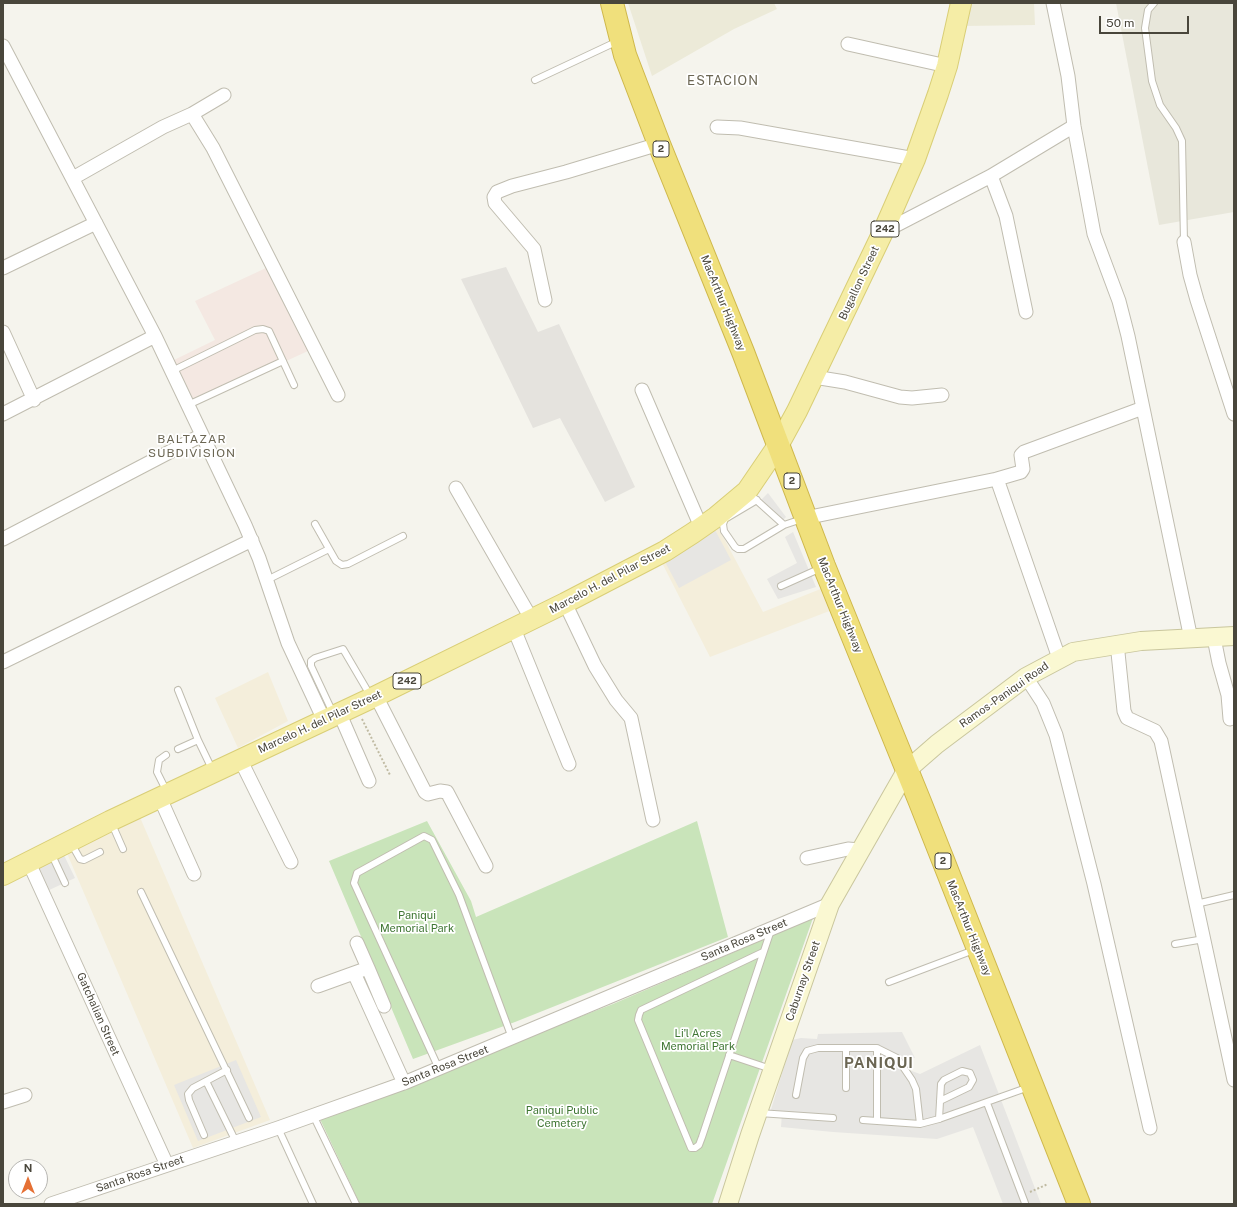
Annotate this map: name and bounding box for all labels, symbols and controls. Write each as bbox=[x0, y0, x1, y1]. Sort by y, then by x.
scale bar bbox=[1101, 8, 1191, 34]
text: 50 m bbox=[1106, 16, 1134, 30]
district label: ESTACION bbox=[687, 73, 759, 89]
road number: 2 bbox=[653, 141, 669, 157]
road number: 242 bbox=[871, 221, 899, 237]
street label: Bugallon Street bbox=[836, 244, 882, 322]
street label: MacArthur Highway bbox=[698, 253, 748, 353]
district label: BALTAZAR SUBDIVISION bbox=[148, 432, 236, 460]
road number: 2 bbox=[784, 473, 800, 489]
street label: Marcelo H. del Pilar Street bbox=[547, 542, 673, 616]
street label: MacArthur Highway bbox=[815, 555, 865, 655]
street label: Ramos-Paniqui Road bbox=[957, 659, 1051, 731]
road number: 242 bbox=[393, 673, 421, 689]
street label: Marcelo H. del Pilar Street bbox=[256, 688, 384, 756]
road number: 2 bbox=[935, 853, 951, 869]
street label: MacArthur Highway bbox=[944, 878, 994, 978]
park label: Paniqui Memorial Park bbox=[380, 909, 454, 935]
street label: Santa Rosa Street bbox=[699, 916, 789, 964]
street label: Caburnay Street bbox=[783, 939, 823, 1023]
street label: Gatchalian Street bbox=[74, 970, 122, 1058]
park label: Li'l Acres Memorial Park bbox=[661, 1027, 735, 1053]
street label: Santa Rosa Street bbox=[400, 1043, 490, 1089]
district label: PANIQUI bbox=[844, 1054, 914, 1072]
park label: Paniqui Public Cemetery bbox=[526, 1104, 598, 1130]
street label: Santa Rosa Street bbox=[94, 1153, 186, 1195]
north arrow bbox=[8, 1159, 48, 1199]
text: N bbox=[24, 1162, 32, 1174]

